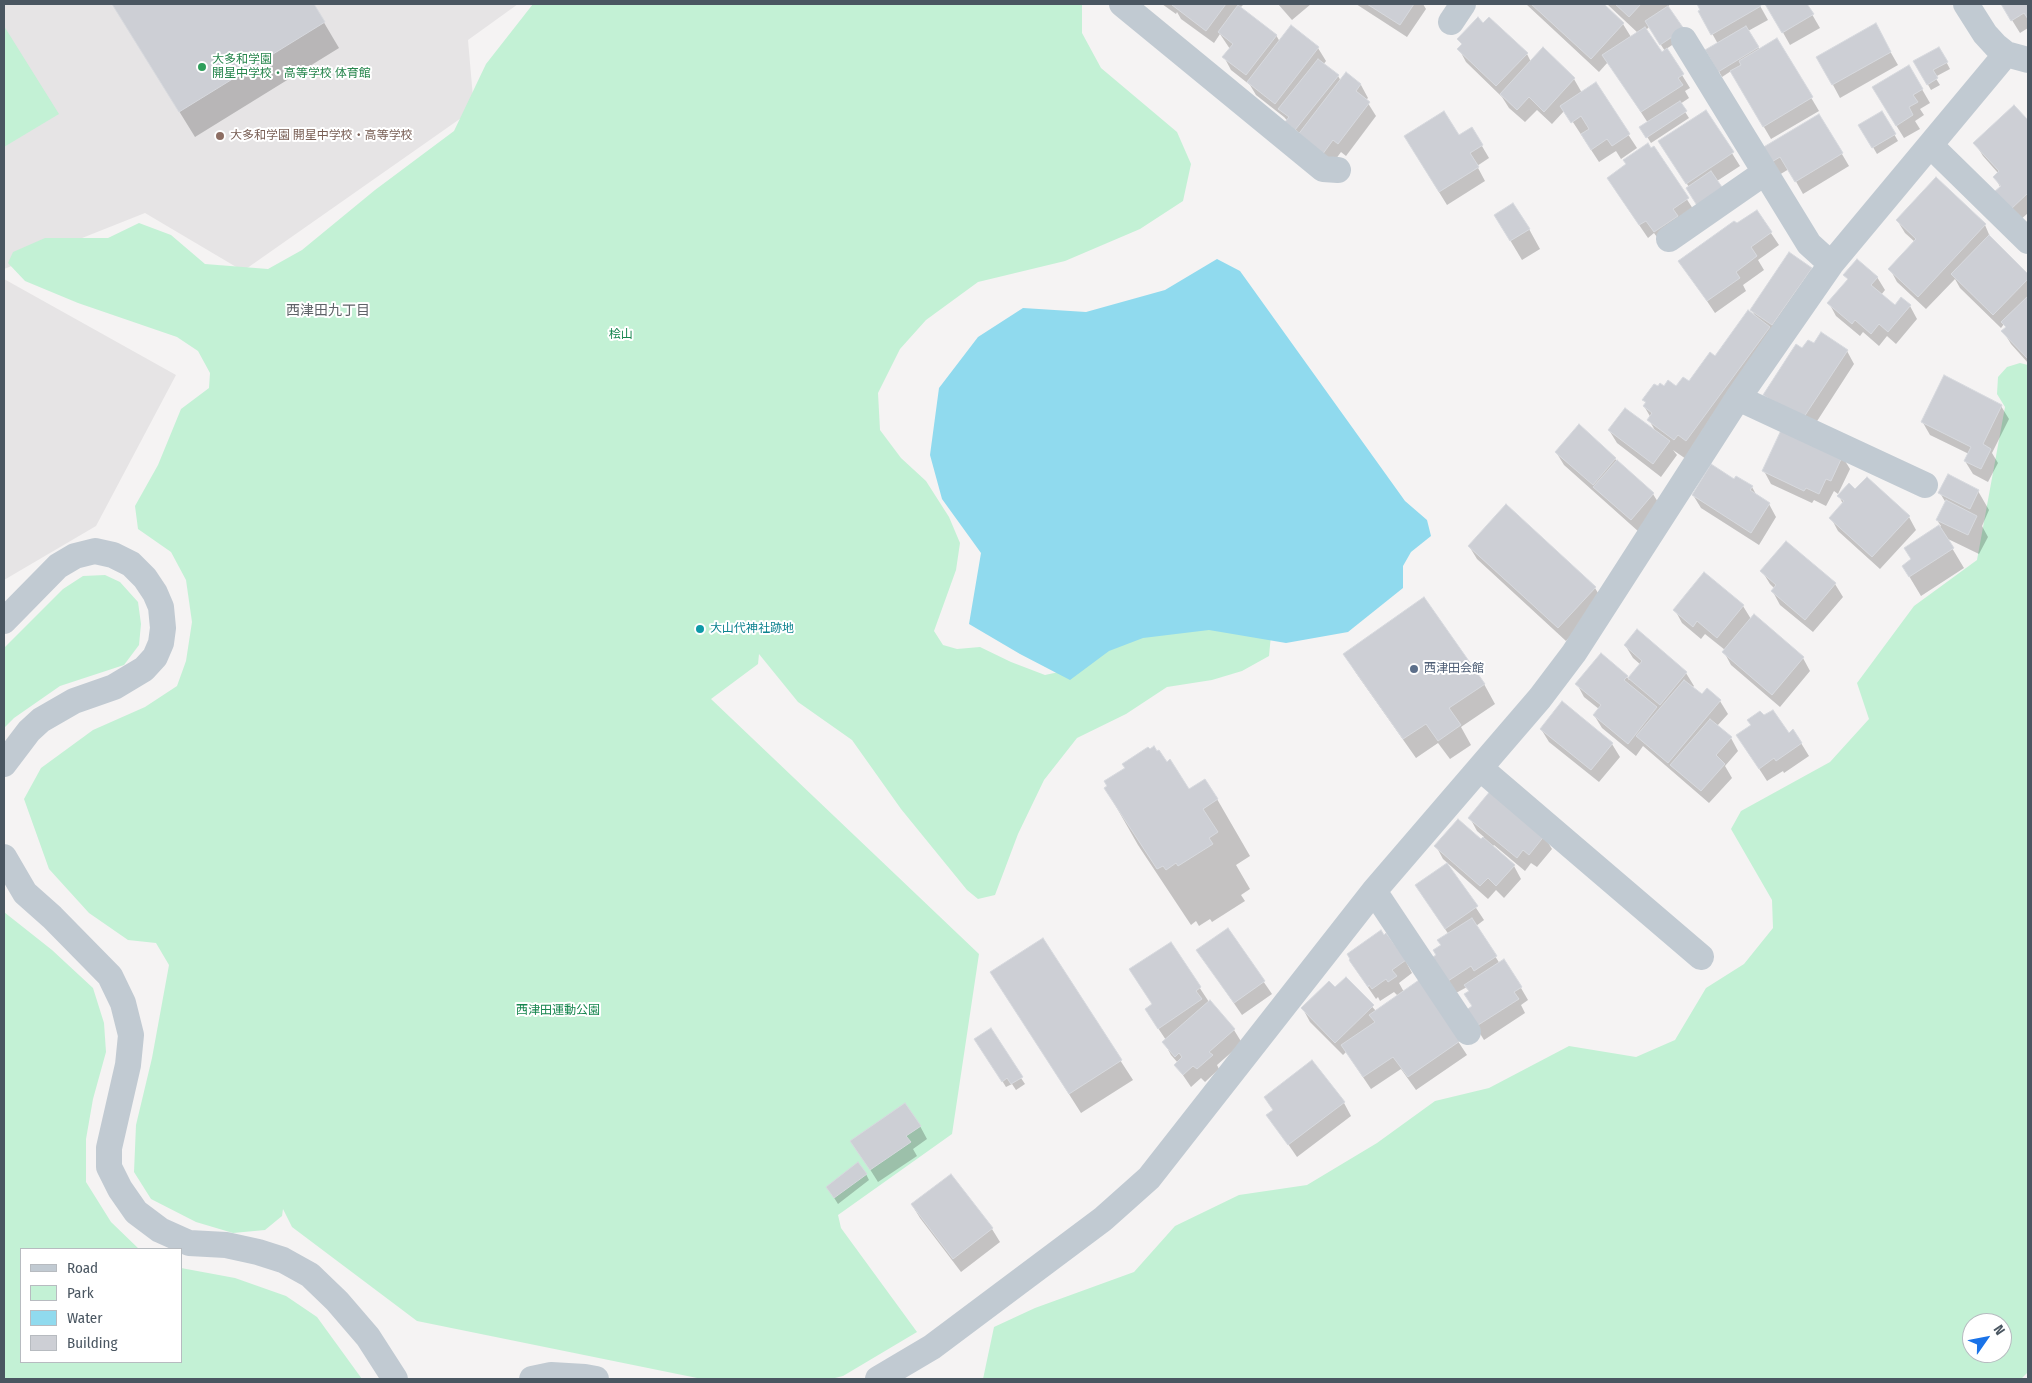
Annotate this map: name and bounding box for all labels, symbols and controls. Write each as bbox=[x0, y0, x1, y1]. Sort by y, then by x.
place label: 大多和学園 開星中学校・高等学校 体育館 bbox=[212, 53, 371, 81]
marker: 大多和学園 開星中学校・高等学校 体育館 bbox=[196, 61, 208, 73]
place label: 大多和学園 開星中学校・高等学校 bbox=[230, 129, 413, 143]
marker: 大多和学園 開星中学校・高等学校 bbox=[214, 130, 226, 142]
district label: 西津田九丁目 bbox=[286, 303, 370, 319]
park label: 桧山 bbox=[609, 328, 633, 342]
place label: 大山代神社跡地 bbox=[710, 622, 794, 636]
marker: 大山代神社跡地 bbox=[694, 623, 706, 635]
place label: 西津田会館 bbox=[1424, 662, 1484, 676]
marker: 西津田会館 bbox=[1408, 663, 1420, 675]
park label: 西津田運動公園 bbox=[516, 1004, 600, 1018]
legend bbox=[20, 1248, 182, 1363]
text: Road bbox=[67, 1259, 98, 1277]
text: Park bbox=[67, 1284, 94, 1302]
text: Water bbox=[67, 1309, 102, 1327]
north arrow bbox=[1962, 1313, 2012, 1363]
text: N bbox=[1990, 1322, 2009, 1338]
text: Building bbox=[67, 1334, 118, 1352]

